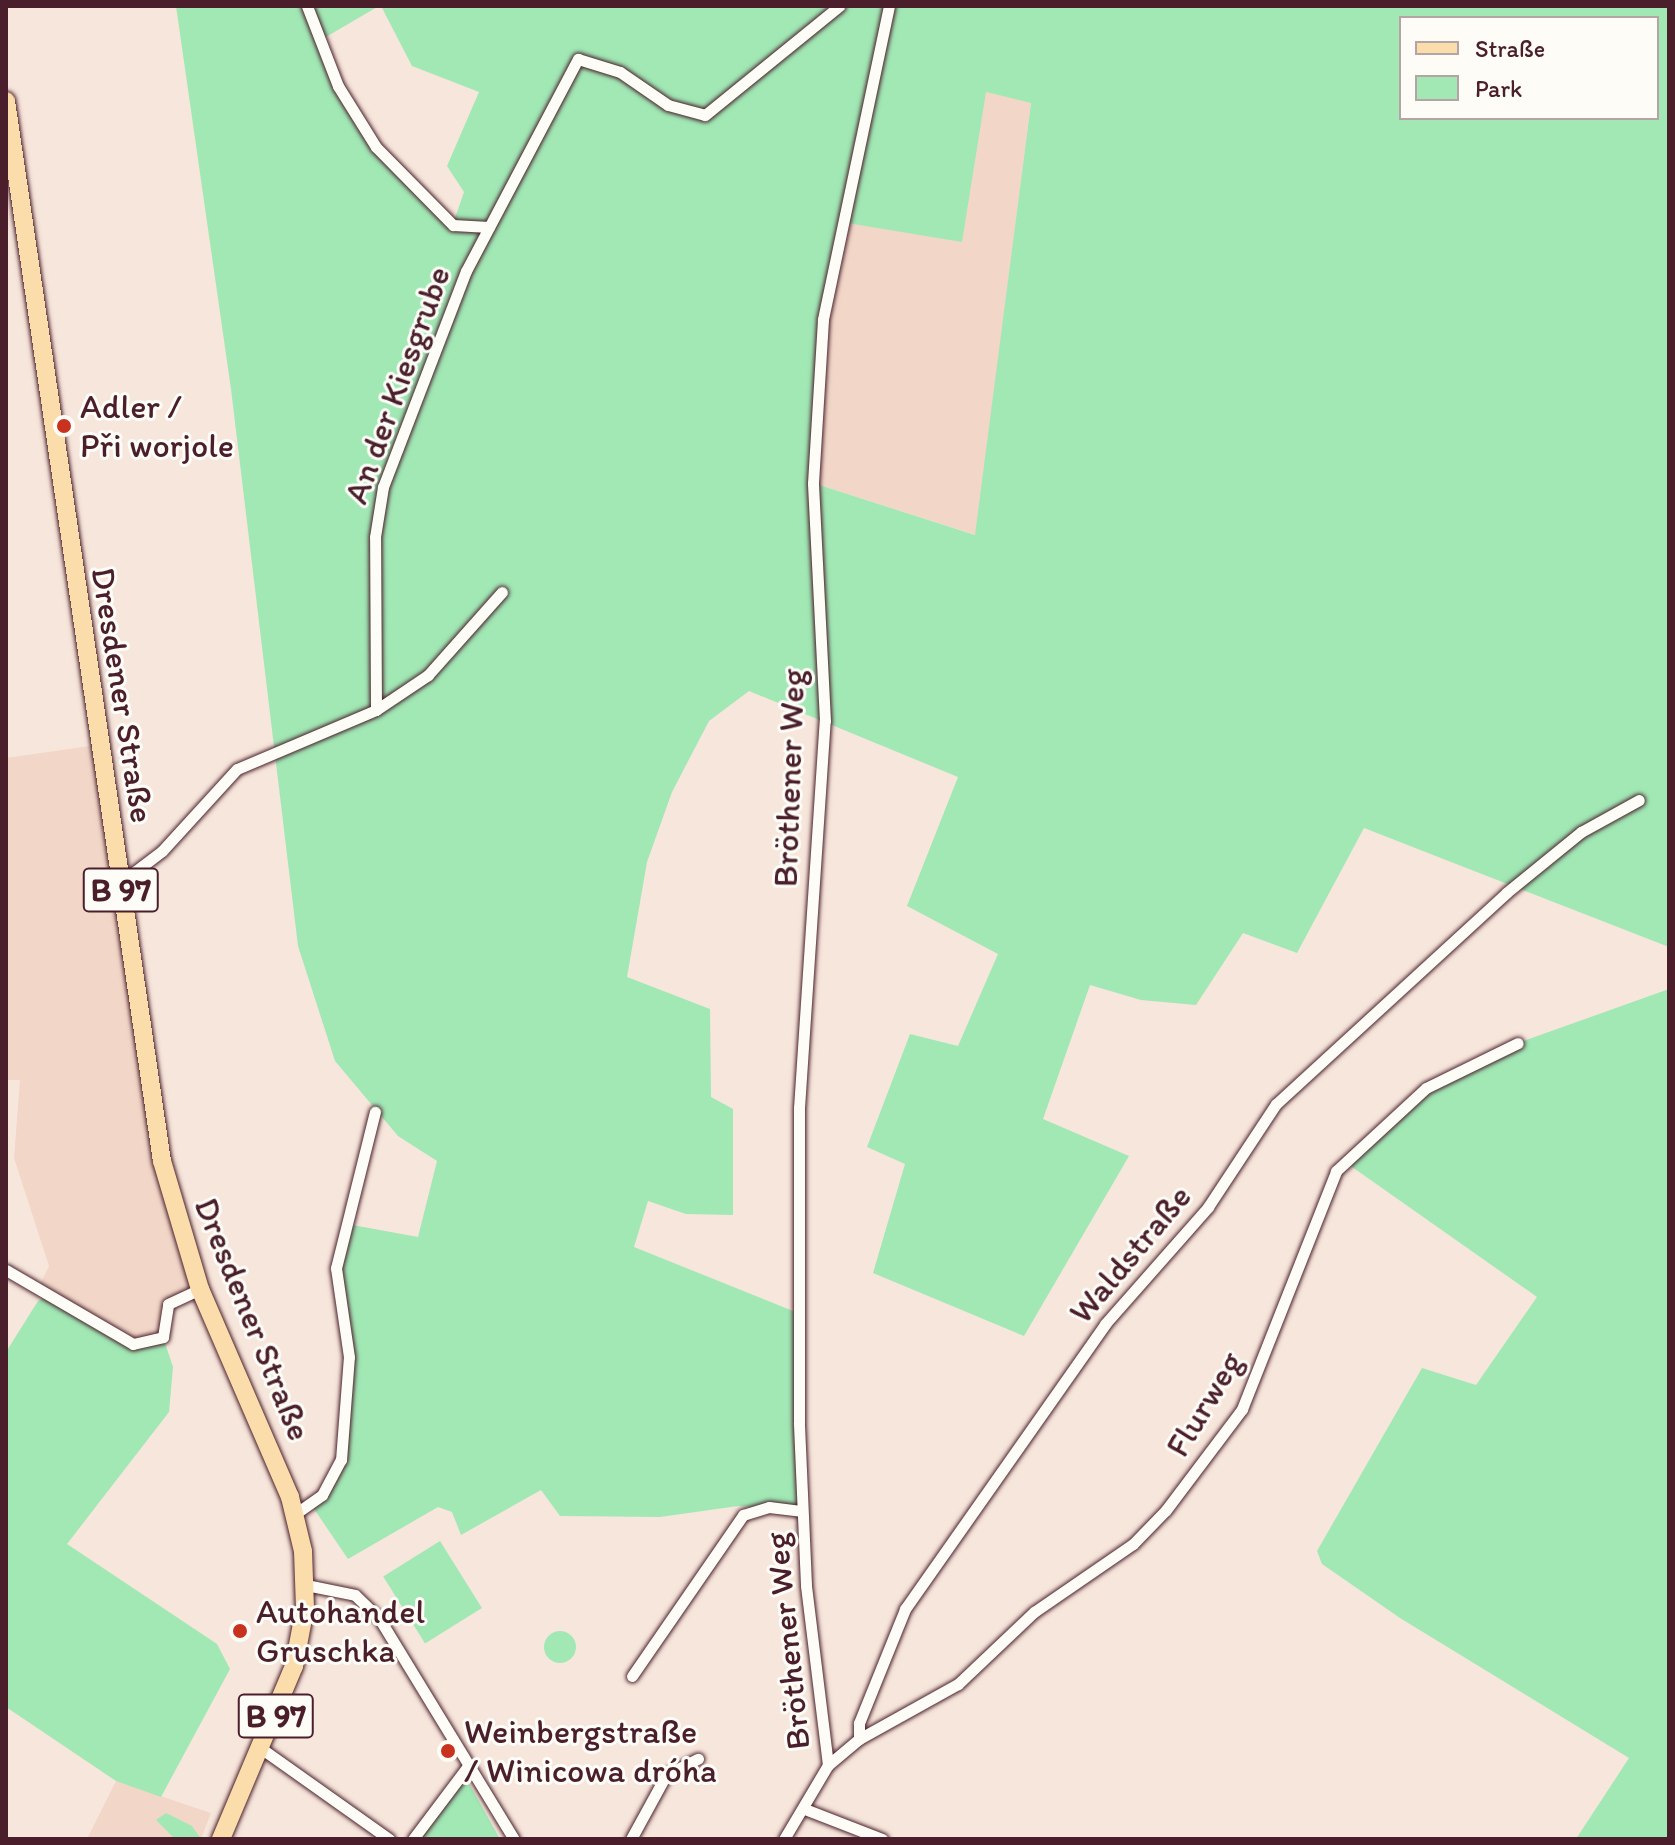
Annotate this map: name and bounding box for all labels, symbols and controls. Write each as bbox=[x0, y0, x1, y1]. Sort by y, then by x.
legend bbox=[1399, 16, 1659, 120]
text: Straße bbox=[1475, 34, 1545, 63]
text: Park bbox=[1475, 74, 1522, 103]
street label: An der Kiesgrube bbox=[335, 261, 459, 509]
place label: Adler / Při worjole bbox=[80, 386, 234, 466]
marker: Adler / Při worjole bbox=[55, 417, 73, 435]
street label: Dresdener Straße bbox=[83, 565, 163, 825]
street label: Bröthener Weg bbox=[765, 669, 813, 887]
road number: B 97 bbox=[81, 862, 161, 918]
street label: Waldstraße bbox=[1060, 1176, 1200, 1332]
street label: Dresdener Straße bbox=[186, 1192, 320, 1446]
street label: Flurweg bbox=[1157, 1344, 1251, 1464]
street label: Bröthener Weg bbox=[755, 1531, 819, 1751]
place label: Autohandel Gruschka bbox=[256, 1591, 425, 1670]
marker: Autohandel Gruschka bbox=[231, 1622, 249, 1640]
road number: B 97 bbox=[236, 1688, 316, 1744]
place label: Weinbergstraße / Winicowa dróha bbox=[464, 1711, 718, 1790]
marker: Weinbergstraße / Winicowa dróha bbox=[439, 1742, 457, 1760]

